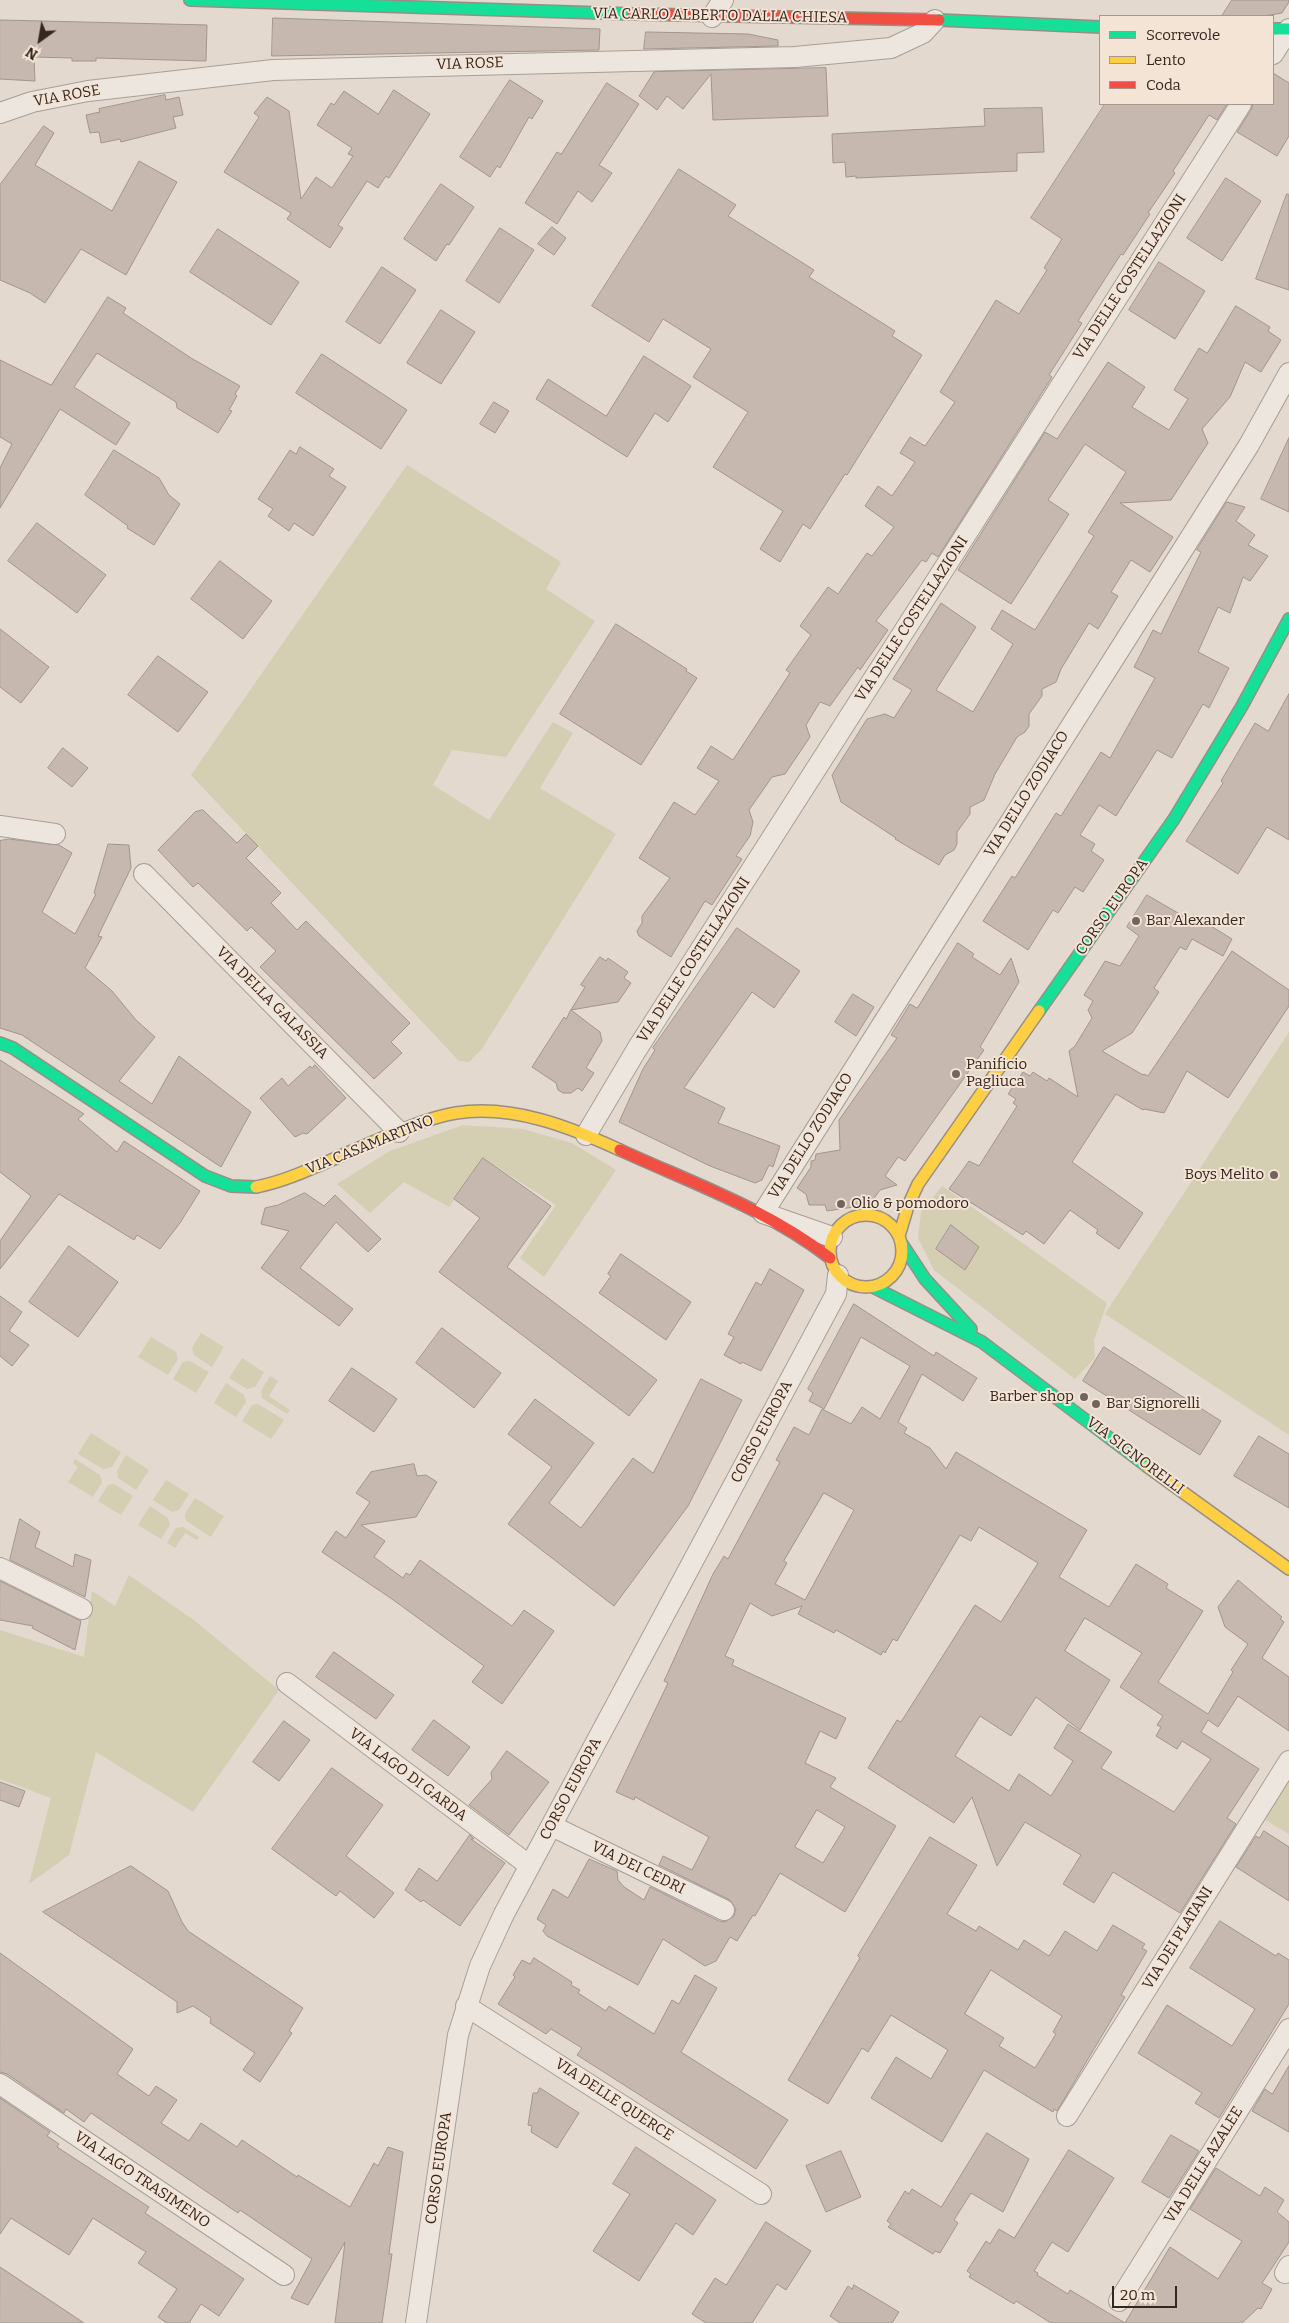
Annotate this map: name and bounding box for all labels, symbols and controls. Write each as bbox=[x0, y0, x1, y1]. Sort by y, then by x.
street label: VIA CARLO ALBERTO DALLA CHIESA bbox=[593, 5, 847, 27]
north arrow bbox=[15, 15, 65, 65]
legend bbox=[1099, 15, 1274, 105]
text: Scorrevole bbox=[1146, 26, 1220, 44]
text: N bbox=[23, 43, 41, 63]
text: Lento bbox=[1146, 51, 1186, 69]
street label: VIA ROSE bbox=[436, 54, 504, 74]
text: Coda bbox=[1146, 76, 1181, 94]
street label: VIA ROSE bbox=[32, 81, 102, 111]
street label: VIA DELLE COSTELLAZIONI bbox=[1070, 191, 1190, 363]
street label: VIA DELLE COSTELLAZIONI bbox=[852, 533, 972, 705]
street label: VIA DELLO ZODIACO bbox=[981, 728, 1073, 860]
street label: CORSO EUROPA bbox=[1072, 855, 1152, 959]
street label: VIA DELLE COSTELLAZIONI bbox=[634, 874, 754, 1046]
place label: Bar Alexander bbox=[1146, 912, 1245, 930]
marker: Bar Alexander bbox=[1130, 915, 1142, 927]
street label: VIA DELLA GALASSIA bbox=[212, 943, 332, 1063]
place label: Panificio Pagliuca bbox=[966, 1056, 1027, 1091]
marker: Panificio Pagliuca bbox=[950, 1068, 962, 1080]
street label: VIA DELLO ZODIACO bbox=[765, 1070, 857, 1202]
street label: VIA CASAMARTINO bbox=[304, 1111, 436, 1179]
place label: Boys Melito bbox=[1184, 1166, 1264, 1184]
marker: Boys Melito bbox=[1268, 1169, 1280, 1181]
place label: Olio & pomodoro bbox=[851, 1195, 969, 1213]
marker: Olio & pomodoro bbox=[835, 1198, 847, 1210]
street label: CORSO EUROPA bbox=[727, 1378, 797, 1486]
place label: Barber shop bbox=[990, 1388, 1074, 1406]
marker: Barber shop bbox=[1078, 1391, 1090, 1403]
place label: Bar Signorelli bbox=[1106, 1395, 1200, 1413]
marker: Bar Signorelli bbox=[1090, 1398, 1102, 1410]
street label: VIA SIGNORELLI bbox=[1083, 1413, 1187, 1499]
street label: VIA LAGO DI GARDA bbox=[345, 1725, 471, 1825]
street label: CORSO EUROPA bbox=[536, 1735, 606, 1843]
street label: VIA DEI CEDRI bbox=[588, 1838, 688, 1898]
street label: VIA DEI PLATANI bbox=[1139, 1883, 1217, 1993]
street label: VIA DELLE QUERCE bbox=[551, 2055, 677, 2145]
street label: VIA DELLE AZALEE bbox=[1161, 2103, 1247, 2227]
street label: CORSO EUROPA bbox=[422, 2111, 456, 2225]
street label: VIA LAGO TRASIMENO bbox=[71, 2128, 213, 2232]
scale bar bbox=[1114, 2276, 1179, 2308]
text: 20 m bbox=[1120, 2286, 1155, 2304]

